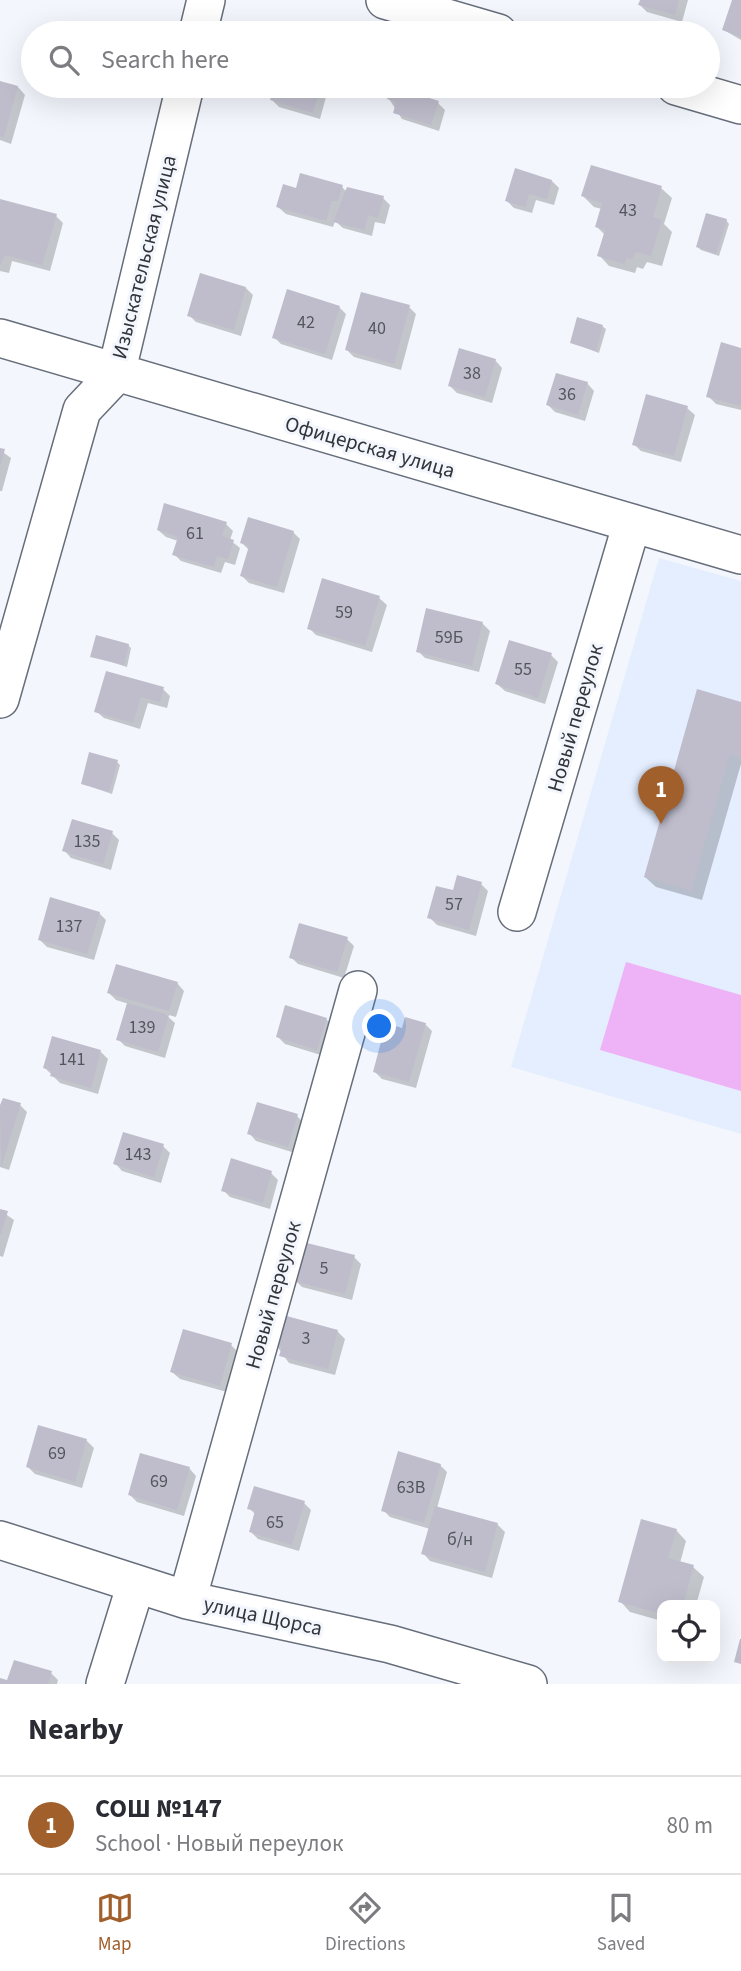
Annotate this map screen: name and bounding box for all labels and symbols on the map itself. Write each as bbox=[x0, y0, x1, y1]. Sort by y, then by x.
street label: Изыскательская улица bbox=[104, 152, 184, 362]
house number: 43 bbox=[619, 198, 637, 223]
house number: 42 bbox=[297, 310, 315, 335]
house number: 40 bbox=[368, 316, 386, 341]
house number: 38 bbox=[463, 361, 481, 386]
house number: 36 bbox=[558, 382, 576, 407]
street label: Офицерская улица bbox=[282, 408, 458, 486]
house number: 61 bbox=[186, 521, 204, 546]
house number: 59 bbox=[335, 600, 353, 625]
house number: 59Б bbox=[435, 625, 463, 650]
street label: Новый переулок bbox=[540, 640, 611, 796]
house number: 55 bbox=[514, 657, 532, 682]
pin: 1 bbox=[638, 766, 684, 824]
house number: 135 bbox=[74, 829, 100, 854]
house number: 57 bbox=[445, 892, 463, 917]
house number: 137 bbox=[56, 914, 82, 939]
your location bbox=[362, 1009, 396, 1043]
house number: 139 bbox=[129, 1015, 155, 1040]
house number: 141 bbox=[59, 1047, 85, 1072]
house number: 143 bbox=[125, 1142, 151, 1167]
street label: Новый переулок bbox=[238, 1217, 309, 1373]
house number: 5 bbox=[320, 1256, 329, 1281]
house number: 3 bbox=[302, 1326, 311, 1351]
house number: 69 bbox=[48, 1441, 66, 1466]
house number: 69 bbox=[150, 1469, 168, 1494]
house number: 63В bbox=[397, 1475, 425, 1500]
house number: 65 bbox=[266, 1510, 284, 1535]
house number: б/н bbox=[447, 1527, 473, 1552]
street label: улица Щорса bbox=[201, 1589, 325, 1643]

